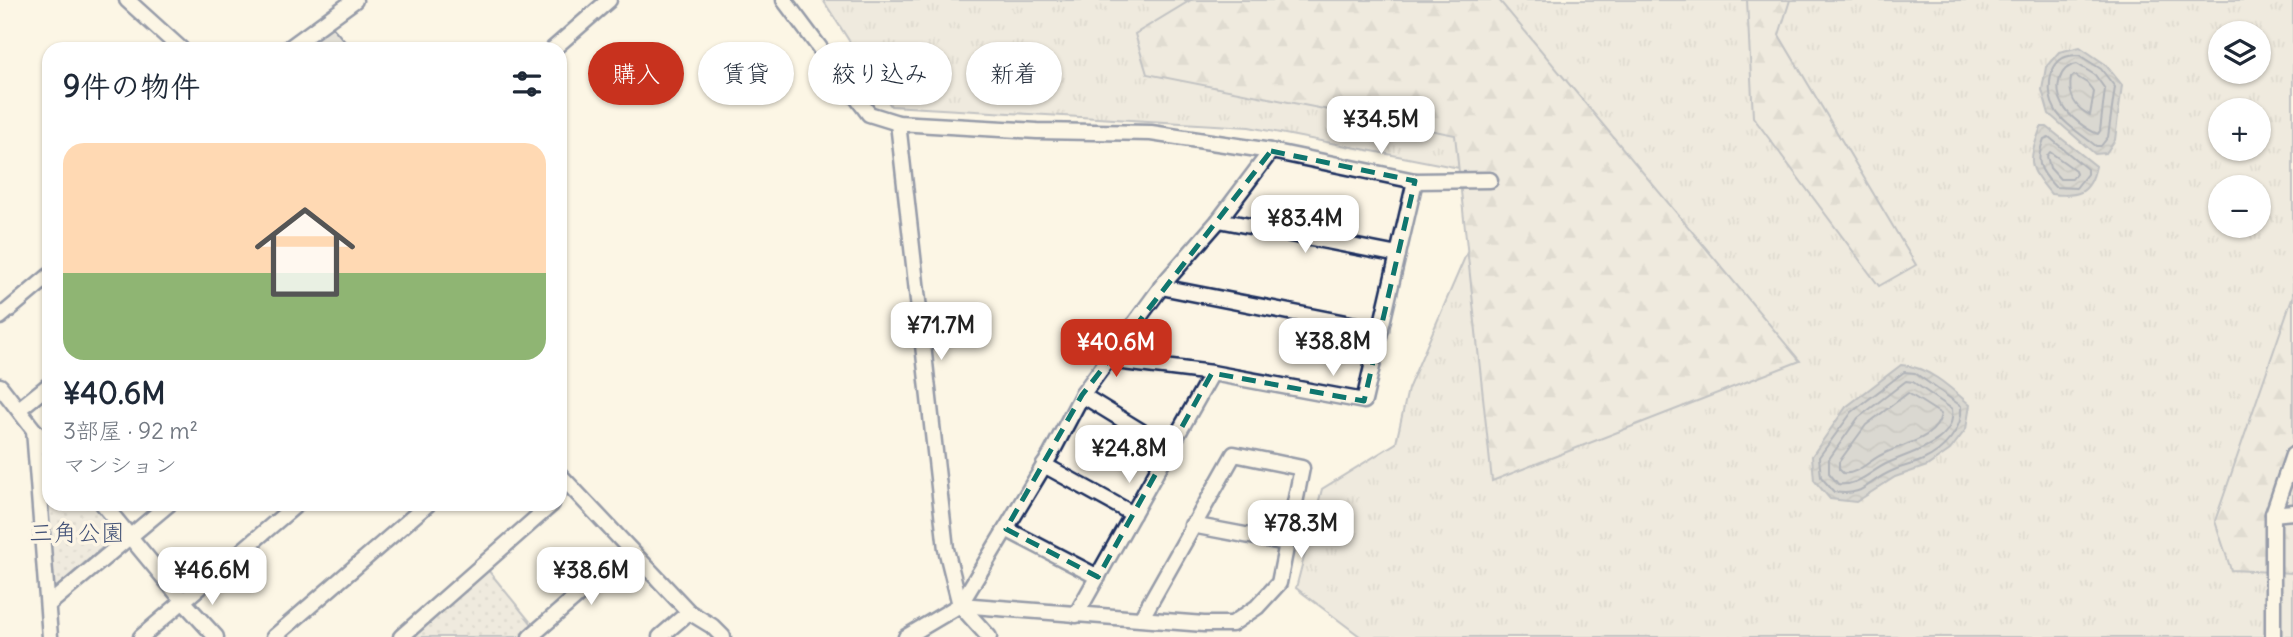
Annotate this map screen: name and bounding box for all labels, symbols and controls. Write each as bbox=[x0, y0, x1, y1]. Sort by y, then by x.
map controls bbox=[2208, 21, 2271, 238]
button: layers bbox=[2208, 21, 2271, 84]
chip: 購入 bbox=[588, 42, 684, 105]
chip: 賃貸 bbox=[698, 42, 794, 105]
chip: 絞り込み bbox=[808, 42, 952, 105]
chip: 新着 bbox=[966, 42, 1062, 105]
icon: filters bbox=[508, 65, 546, 103]
text: 9件の物件 bbox=[63, 67, 200, 105]
pin: ¥34.5M bbox=[1324, 96, 1438, 156]
button: + bbox=[2208, 98, 2271, 161]
text: ¥34.5M bbox=[1343, 104, 1419, 133]
button: − bbox=[2208, 175, 2271, 238]
icon: home bbox=[242, 189, 368, 315]
pin: ¥83.4M bbox=[1248, 196, 1362, 255]
text: ¥83.4M bbox=[1267, 203, 1343, 232]
pin: ¥71.7M bbox=[884, 302, 998, 362]
text: ¥71.7M bbox=[907, 310, 975, 339]
pin: ¥38.8M bbox=[1276, 318, 1390, 378]
pin: ¥40.6M bbox=[1059, 320, 1173, 379]
text: ¥38.8M bbox=[1295, 326, 1371, 355]
text: ¥40.6M bbox=[1077, 327, 1155, 356]
text: ¥40.6M bbox=[63, 374, 166, 412]
text: 3部屋 · 92 m² bbox=[63, 416, 198, 445]
pin: ¥24.8M bbox=[1072, 426, 1186, 485]
text: ¥24.8M bbox=[1091, 433, 1167, 462]
text: マンション bbox=[63, 450, 177, 479]
pin: ¥78.3M bbox=[1244, 500, 1358, 560]
text: ¥78.3M bbox=[1264, 508, 1338, 537]
park label: 三角公園 bbox=[29, 517, 125, 547]
pin: ¥46.6M bbox=[155, 548, 269, 607]
pin: ¥38.6M bbox=[534, 548, 648, 607]
text: ¥46.6M bbox=[174, 555, 250, 584]
text: ¥38.6M bbox=[553, 555, 629, 584]

